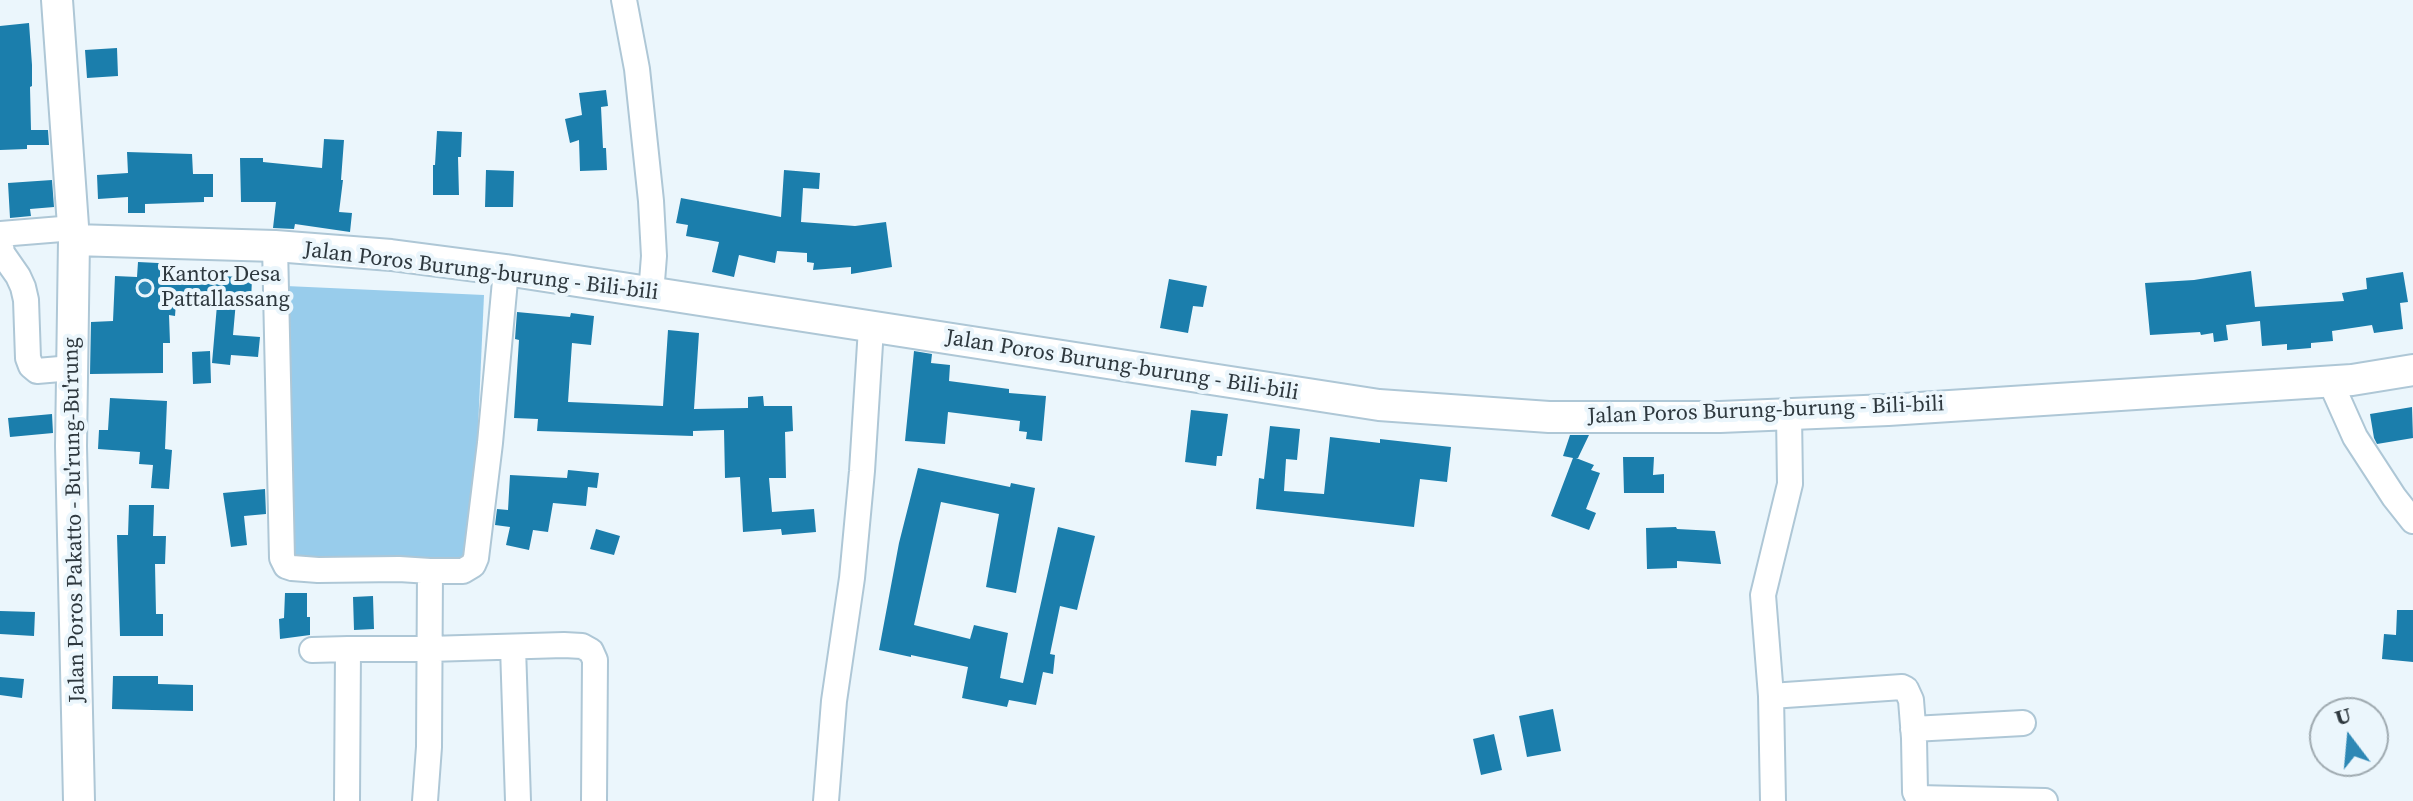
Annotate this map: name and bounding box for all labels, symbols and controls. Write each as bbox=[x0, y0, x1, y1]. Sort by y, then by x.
street label: Jalan Poros Burung-burung - Bili-bili bbox=[302, 237, 660, 307]
place label: Kantor Desa Pattallassang bbox=[161, 262, 290, 314]
marker: Kantor Desa Pattallassang bbox=[136, 279, 154, 297]
street label: Jalan Poros Burung-burung - Bili-bili bbox=[944, 325, 1300, 407]
street label: Jalan Poros Pakatto - Bu'rung-Bu'rung bbox=[59, 337, 91, 703]
street label: Jalan Poros Burung-burung - Bili-bili bbox=[1587, 392, 1945, 430]
north arrow bbox=[2309, 697, 2389, 777]
text: U bbox=[2331, 699, 2355, 732]

